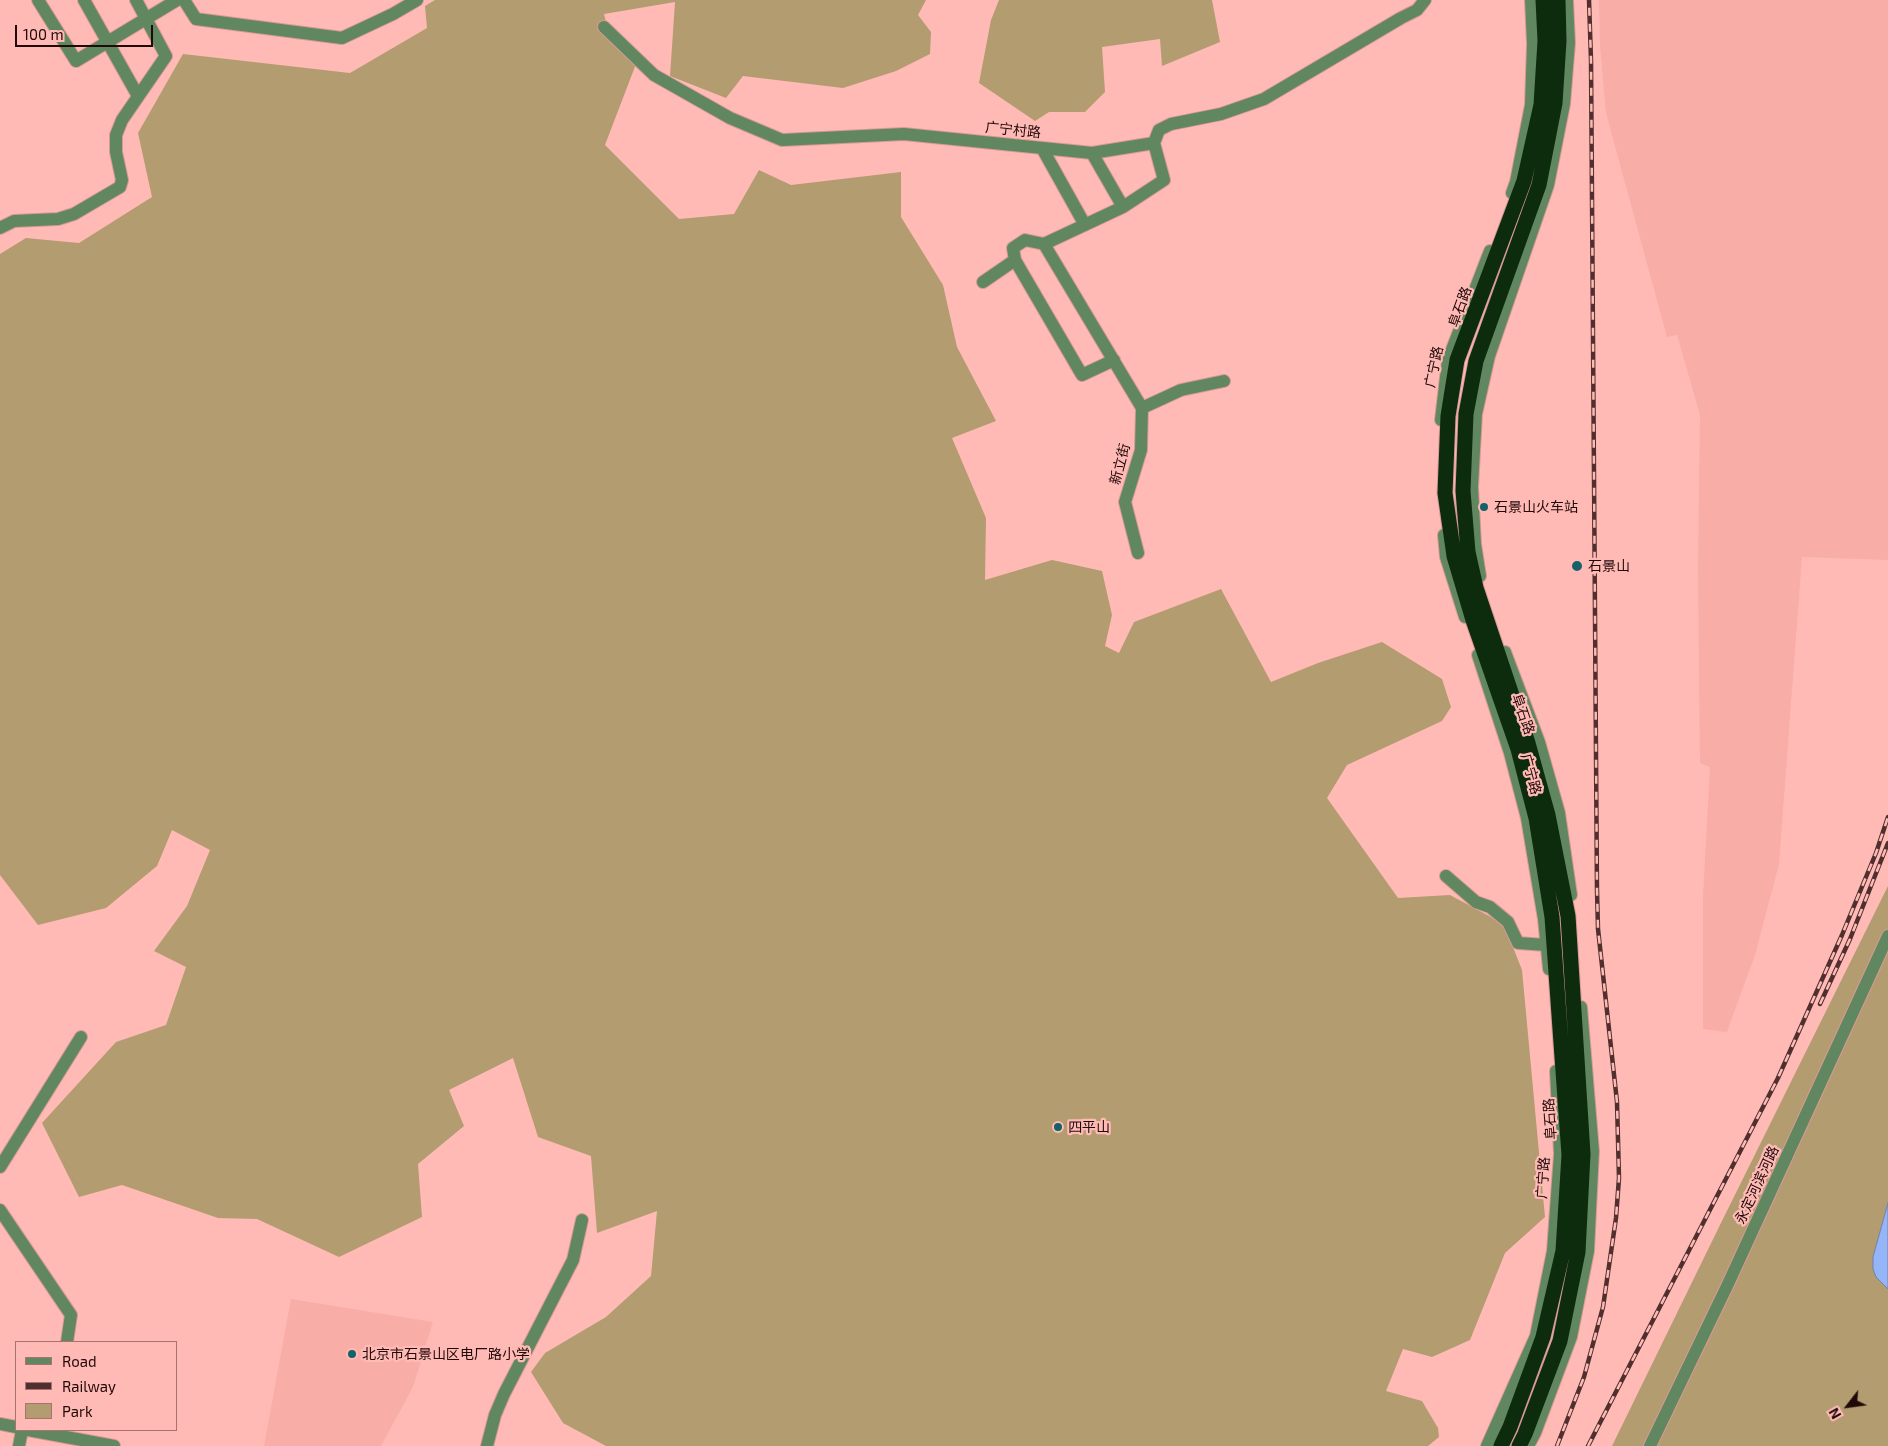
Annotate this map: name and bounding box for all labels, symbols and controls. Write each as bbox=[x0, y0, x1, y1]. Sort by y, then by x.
scale bar bbox=[18, 15, 155, 47]
text: 100 m bbox=[23, 25, 64, 43]
street label: 广宁村路 bbox=[984, 119, 1042, 141]
street label: 阜石路 bbox=[1445, 284, 1475, 330]
street label: 广宁路 bbox=[1421, 345, 1447, 389]
street label: 新立街 bbox=[1106, 442, 1134, 486]
place label: 石景山火车站 bbox=[1494, 499, 1578, 515]
marker: 石景山火车站 bbox=[1478, 501, 1490, 513]
place label: 石景山 bbox=[1588, 558, 1630, 574]
marker: 石景山 bbox=[1570, 559, 1584, 573]
street label: 阜石路 bbox=[1508, 691, 1538, 737]
street label: 广宁路 bbox=[1517, 752, 1545, 796]
street label: 阜石路 bbox=[1540, 1097, 1560, 1141]
place label: 四平山 bbox=[1068, 1119, 1110, 1135]
marker: 四平山 bbox=[1052, 1121, 1064, 1133]
street label: 永定河滨河路 bbox=[1732, 1143, 1782, 1227]
street label: 广宁路 bbox=[1533, 1156, 1553, 1200]
legend bbox=[15, 1341, 178, 1431]
place label: 北京市石景山区电厂路小学 bbox=[362, 1346, 530, 1362]
marker: 北京市石景山区电厂路小学 bbox=[346, 1348, 358, 1360]
text: Road bbox=[62, 1352, 97, 1370]
text: Railway bbox=[62, 1377, 116, 1395]
north arrow bbox=[1823, 1381, 1873, 1431]
text: Park bbox=[62, 1402, 93, 1420]
text: N bbox=[1825, 1405, 1844, 1422]

